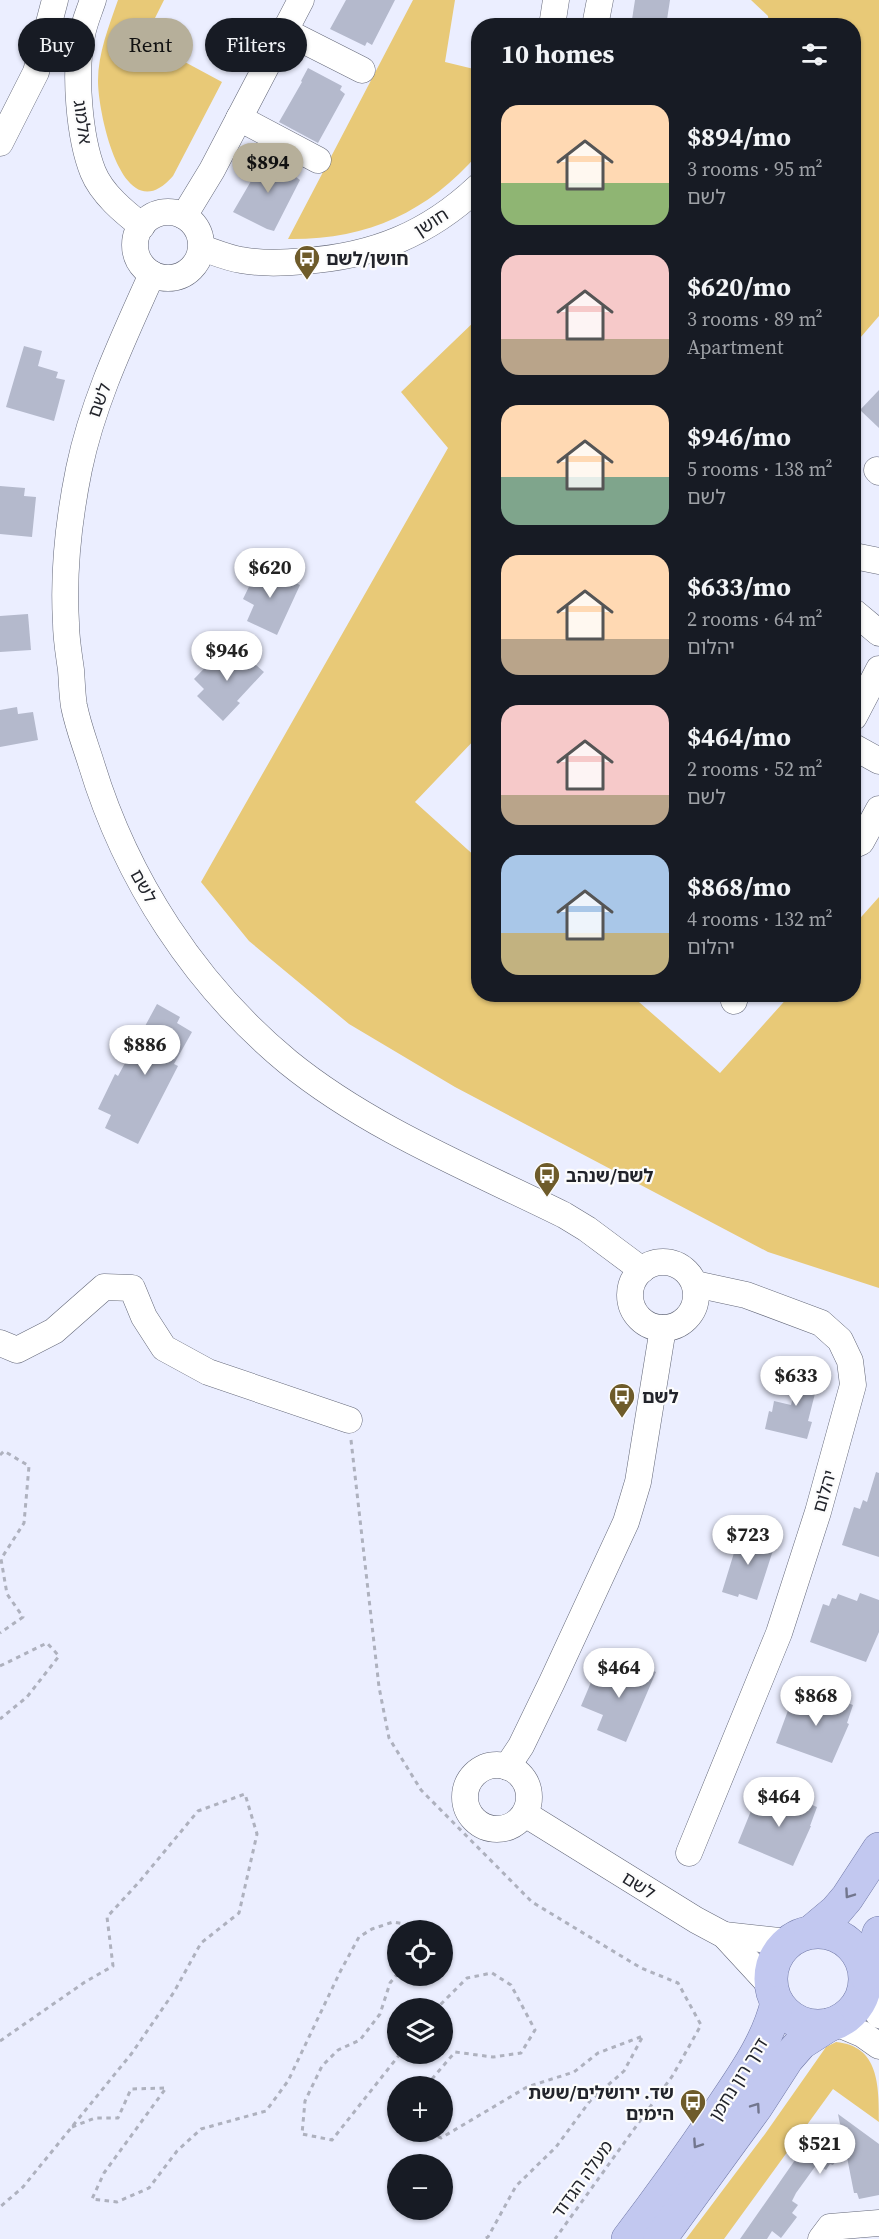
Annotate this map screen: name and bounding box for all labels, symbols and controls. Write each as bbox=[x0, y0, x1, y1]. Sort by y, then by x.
chip: Buy bbox=[18, 18, 95, 72]
chip: Rent bbox=[107, 18, 193, 72]
chip: Filters bbox=[205, 18, 307, 72]
text: 10 homes bbox=[501, 36, 614, 72]
icon: filters bbox=[798, 38, 831, 71]
street label: אלמוג bbox=[68, 98, 98, 146]
text: $894/mo bbox=[687, 119, 791, 155]
icon: home bbox=[549, 129, 621, 201]
pin: $894 bbox=[232, 143, 304, 194]
text: $894 bbox=[246, 148, 290, 176]
text: 3 rooms · 95 m² bbox=[687, 155, 823, 183]
text: לשם bbox=[687, 183, 726, 211]
street label: חושן bbox=[409, 202, 453, 242]
bus stop icon: חושן/לשם bbox=[292, 243, 322, 281]
place label: חושן/לשם bbox=[326, 246, 409, 271]
text: $620/mo bbox=[687, 269, 791, 305]
icon: home bbox=[549, 279, 621, 351]
text: 3 rooms · 89 m² bbox=[687, 305, 823, 333]
text: Apartment bbox=[687, 333, 784, 361]
street label: לשם bbox=[81, 379, 117, 421]
text: $946/mo bbox=[687, 419, 791, 455]
icon: home bbox=[549, 429, 621, 501]
text: 5 rooms · 138 m² bbox=[687, 455, 833, 483]
text: לשם bbox=[687, 483, 726, 511]
pin: $620 bbox=[234, 548, 306, 599]
text: $620 bbox=[248, 553, 292, 581]
text: $633/mo bbox=[687, 569, 791, 605]
icon: home bbox=[549, 579, 621, 651]
text: 2 rooms · 64 m² bbox=[687, 605, 823, 633]
pin: $946 bbox=[191, 631, 263, 682]
text: יהלום bbox=[687, 633, 735, 661]
text: $946 bbox=[205, 636, 249, 664]
text: $464/mo bbox=[687, 719, 791, 755]
icon: home bbox=[549, 729, 621, 801]
text: 2 rooms · 52 m² bbox=[687, 755, 823, 783]
text: לשם bbox=[687, 783, 726, 811]
street label: לשם bbox=[125, 865, 163, 907]
text: $868/mo bbox=[687, 869, 791, 905]
icon: home bbox=[549, 879, 621, 951]
text: 4 rooms · 132 m² bbox=[687, 905, 833, 933]
text: יהלום bbox=[687, 933, 735, 961]
pin: $886 bbox=[109, 1025, 181, 1076]
text: $886 bbox=[123, 1030, 167, 1058]
bus stop icon: לשם/שנהב bbox=[532, 1160, 562, 1198]
place label: לשם/שנהב bbox=[566, 1163, 654, 1188]
pin: $633 bbox=[760, 1356, 832, 1407]
text: $633 bbox=[774, 1361, 818, 1389]
bus stop icon: לשם bbox=[607, 1381, 637, 1419]
place label: לשם bbox=[642, 1384, 679, 1409]
street label: יהלום bbox=[806, 1467, 842, 1515]
pin: $723 bbox=[712, 1515, 784, 1566]
text: $723 bbox=[726, 1520, 770, 1548]
pin: $464 bbox=[583, 1648, 655, 1699]
text: $464 bbox=[597, 1653, 641, 1681]
pin: $868 bbox=[780, 1676, 852, 1727]
text: $868 bbox=[794, 1681, 838, 1709]
pin: $464 bbox=[743, 1777, 815, 1828]
text: $464 bbox=[757, 1782, 801, 1810]
street label: לשם bbox=[618, 1865, 660, 1905]
one-way arrow bbox=[845, 1887, 856, 1898]
map controls bbox=[387, 1920, 453, 2220]
button: locate bbox=[387, 1920, 453, 1986]
button: layers bbox=[387, 1998, 453, 2064]
street label: דרך רון נחמן bbox=[703, 2032, 774, 2125]
button: + bbox=[387, 2076, 453, 2142]
place label: שד. ירושלים/ששת הימים bbox=[528, 2080, 674, 2126]
bus stop icon: שד. ירושלים/ששת הימים bbox=[678, 2087, 708, 2125]
one-way arrow bbox=[749, 2102, 760, 2113]
pin: $521 bbox=[784, 2124, 856, 2175]
text: $521 bbox=[798, 2129, 842, 2157]
street label: מעלה הגדוד bbox=[545, 2135, 619, 2223]
one-way arrow bbox=[693, 2138, 704, 2149]
button: − bbox=[387, 2154, 453, 2220]

